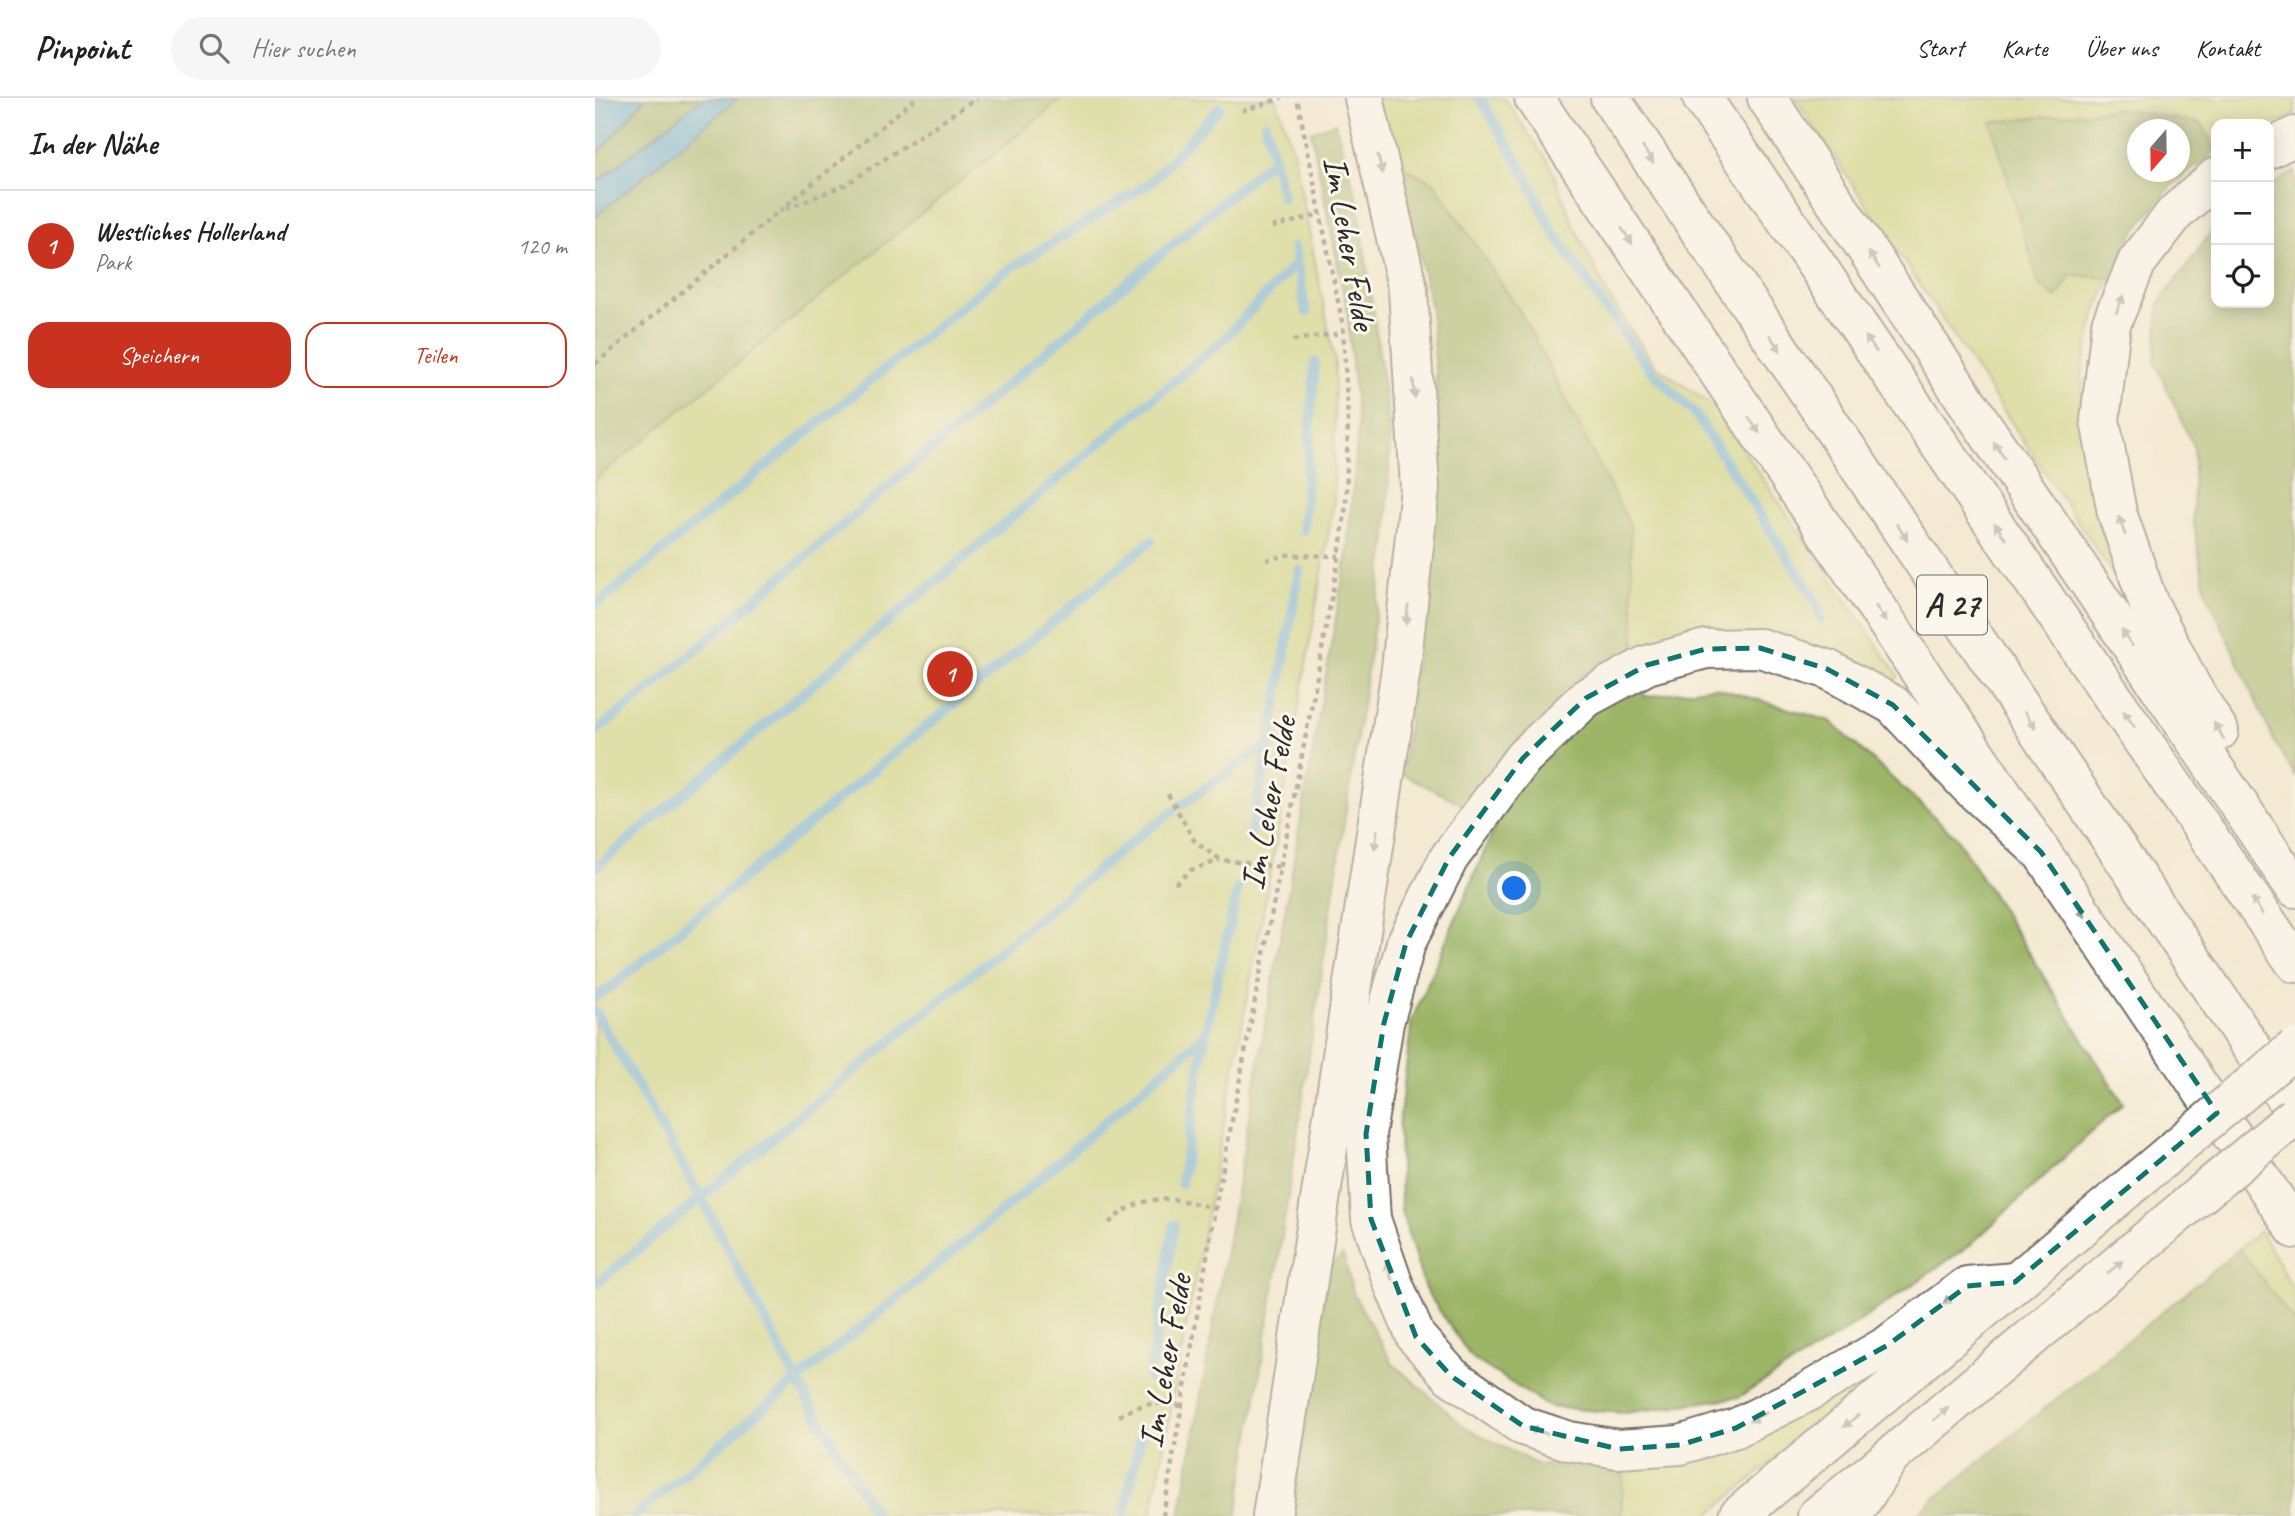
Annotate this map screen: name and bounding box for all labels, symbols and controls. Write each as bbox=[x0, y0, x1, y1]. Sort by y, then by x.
search box bbox=[171, 17, 661, 80]
text: Pinpoint bbox=[35, 27, 129, 69]
icon: search bbox=[195, 29, 233, 67]
text: Hier suchen bbox=[251, 32, 356, 65]
text: Start bbox=[1917, 33, 1964, 63]
text: Karte bbox=[2002, 33, 2048, 63]
text: Über uns bbox=[2086, 33, 2158, 63]
text: Kontakt bbox=[2196, 33, 2260, 63]
north arrow bbox=[2127, 119, 2190, 182]
map controls bbox=[2211, 119, 2274, 308]
button: + bbox=[2211, 119, 2274, 182]
text: In der Nähe bbox=[28, 125, 157, 163]
one-way arrow bbox=[1641, 146, 1655, 164]
street label: Im Leher Felde bbox=[1313, 153, 1388, 336]
one-way arrow bbox=[1374, 153, 1385, 175]
button: − bbox=[2211, 182, 2274, 245]
text: Westliches Hollerland bbox=[95, 215, 285, 248]
one-way arrow bbox=[1620, 227, 1634, 245]
text: 1 bbox=[46, 232, 56, 261]
text: 120 m bbox=[518, 232, 567, 261]
button: locate bbox=[2211, 245, 2274, 308]
text: Park bbox=[95, 248, 131, 277]
one-way arrow bbox=[1867, 250, 1880, 270]
one-way arrow bbox=[2114, 293, 2125, 314]
button: Speichern bbox=[28, 322, 291, 388]
button: Teilen bbox=[305, 322, 567, 388]
one-way arrow bbox=[1768, 334, 1781, 353]
one-way arrow bbox=[1864, 335, 1878, 353]
one-way arrow bbox=[1409, 378, 1420, 400]
one-way arrow bbox=[1747, 416, 1761, 434]
one-way arrow bbox=[1992, 441, 2006, 459]
one-way arrow bbox=[2116, 516, 2127, 537]
one-way arrow bbox=[1993, 522, 2007, 540]
one-way arrow bbox=[1895, 523, 1909, 541]
road number: A 27 bbox=[1917, 576, 1987, 634]
one-way arrow bbox=[1401, 604, 1412, 626]
one-way arrow bbox=[1874, 604, 1887, 623]
one-way arrow bbox=[2120, 628, 2133, 648]
pin: 1 bbox=[927, 648, 973, 700]
street label: Im Leher Felde bbox=[1229, 710, 1307, 893]
one-way arrow bbox=[2122, 710, 2136, 728]
one-way arrow bbox=[2023, 711, 2037, 729]
one-way arrow bbox=[2213, 721, 2226, 740]
one-way arrow bbox=[1370, 830, 1381, 852]
your location bbox=[1497, 871, 1531, 905]
one-way arrow bbox=[2251, 897, 2264, 916]
one-way arrow bbox=[2073, 899, 2086, 919]
one-way arrow bbox=[2106, 1259, 2124, 1275]
one-way arrow bbox=[1383, 1260, 1393, 1281]
street label: Im Leher Felde bbox=[1128, 1268, 1203, 1451]
one-way arrow bbox=[1943, 1290, 1960, 1305]
one-way arrow bbox=[1933, 1407, 1950, 1422]
one-way arrow bbox=[1748, 1411, 1768, 1422]
one-way arrow bbox=[1842, 1413, 1859, 1428]
one-way arrow bbox=[1527, 1425, 1548, 1436]

